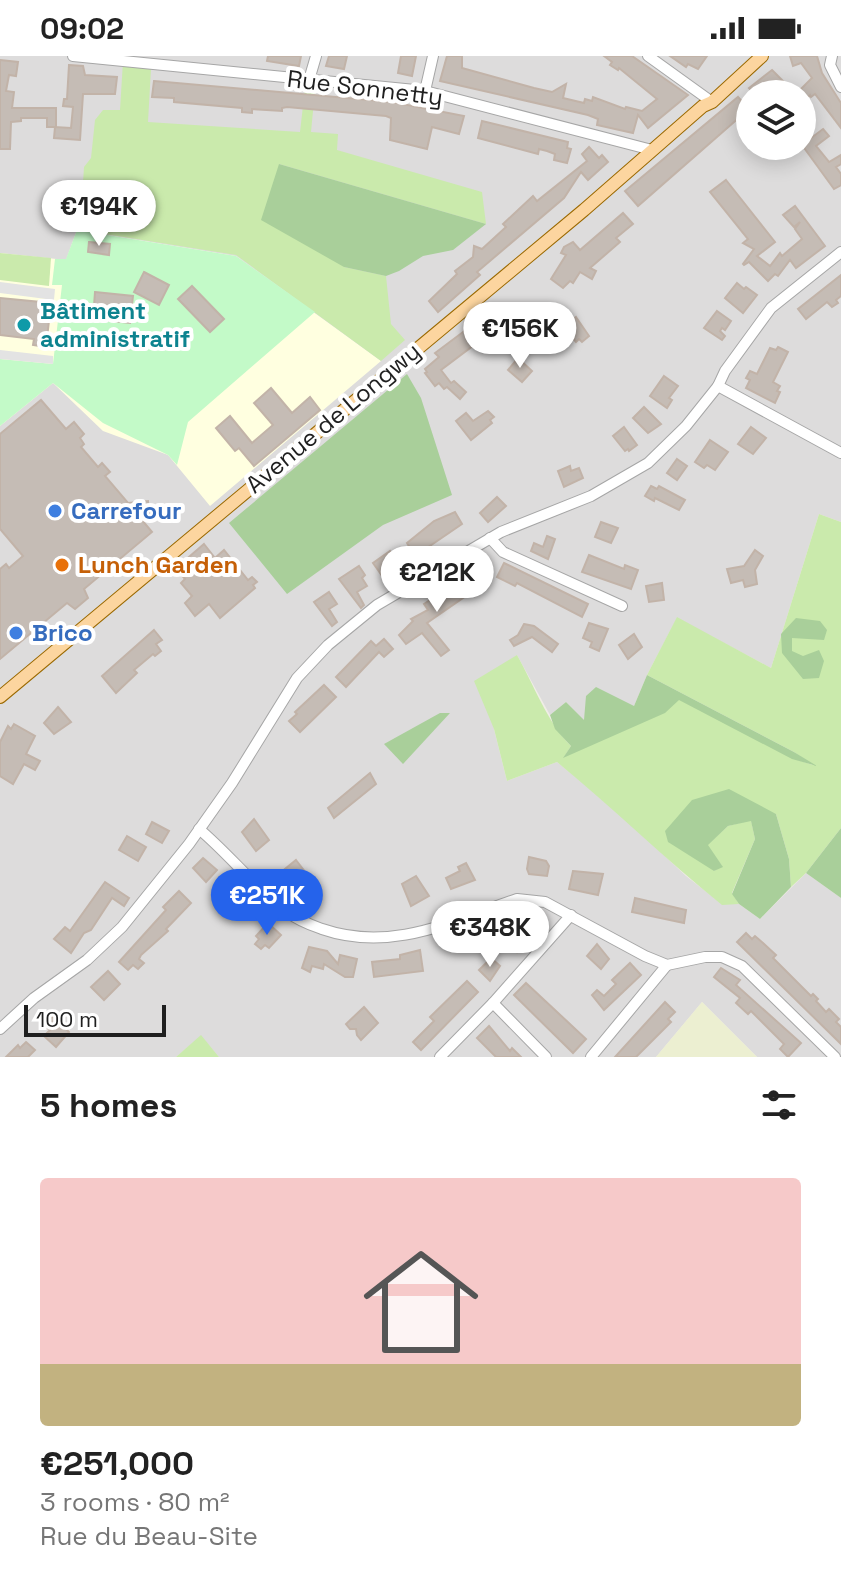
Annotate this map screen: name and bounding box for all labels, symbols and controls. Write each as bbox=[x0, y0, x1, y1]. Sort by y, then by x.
text: 09:02 bbox=[40, 9, 124, 48]
street label: Rue Sonnetty bbox=[285, 63, 445, 112]
map controls bbox=[736, 80, 816, 160]
button: layers bbox=[736, 80, 816, 160]
pin: €194K bbox=[43, 180, 155, 248]
text: €194K bbox=[60, 189, 138, 223]
place label: Bâtiment administratif bbox=[40, 295, 190, 354]
pin: €156K bbox=[464, 302, 576, 370]
text: €156K bbox=[481, 311, 559, 345]
marker: Bâtiment administratif bbox=[15, 316, 33, 334]
street label: Avenue de Longwy bbox=[239, 335, 426, 500]
place label: Carrefour bbox=[71, 495, 181, 526]
marker: Carrefour bbox=[46, 502, 64, 520]
pin: €212K bbox=[381, 546, 493, 614]
place label: Lunch Garden bbox=[78, 549, 238, 580]
text: €212K bbox=[399, 555, 475, 589]
marker: Lunch Garden bbox=[53, 556, 71, 574]
place label: Brico bbox=[32, 617, 93, 648]
marker: Brico bbox=[7, 624, 25, 642]
pin: €251K bbox=[211, 869, 323, 937]
text: €251K bbox=[229, 878, 305, 912]
pin: €348K bbox=[434, 901, 546, 969]
text: €348K bbox=[449, 910, 531, 944]
scale bar bbox=[24, 1001, 166, 1037]
text: 100 m bbox=[36, 1005, 98, 1033]
icon: filters bbox=[757, 1083, 801, 1127]
text: 5 homes bbox=[40, 1084, 177, 1127]
icon: home bbox=[349, 1230, 493, 1374]
text: €251,000 bbox=[40, 1442, 194, 1485]
text: 3 rooms · 80 m² bbox=[40, 1485, 230, 1519]
text: Rue du Beau-Site bbox=[40, 1519, 258, 1553]

